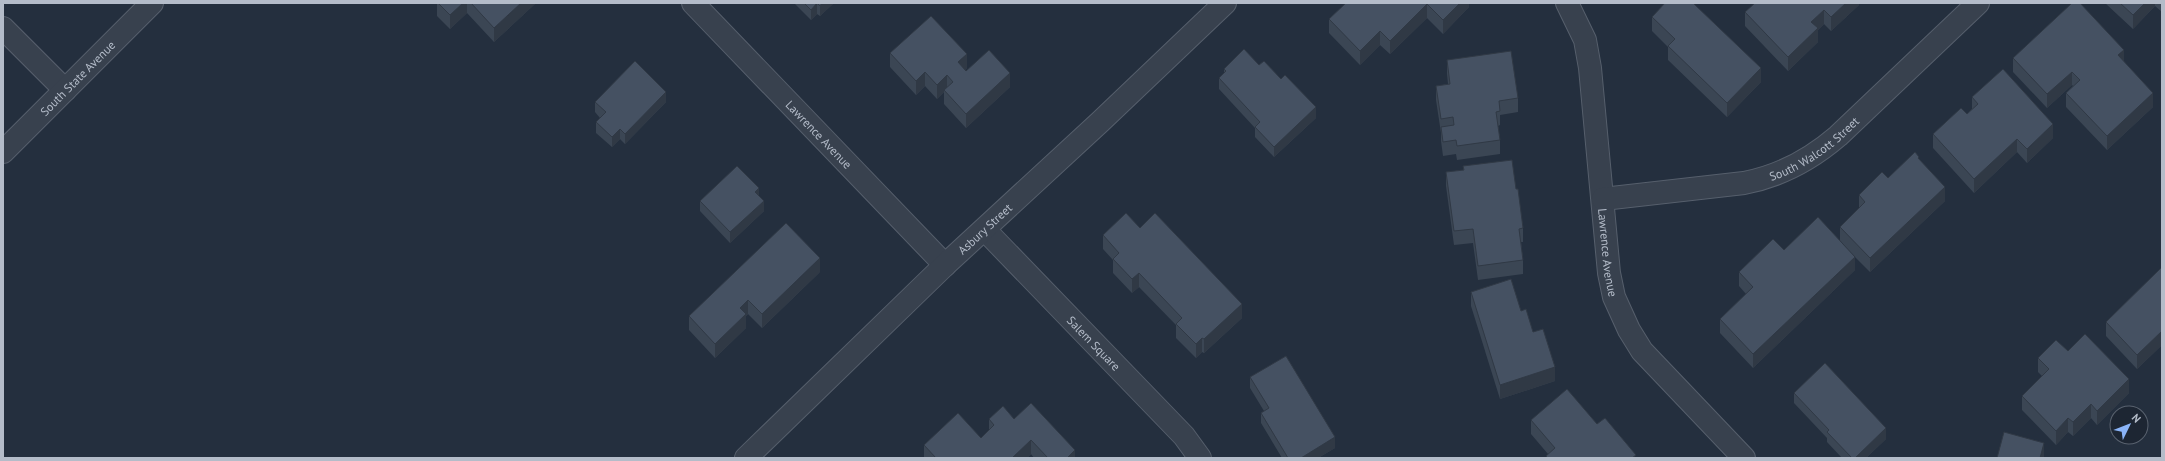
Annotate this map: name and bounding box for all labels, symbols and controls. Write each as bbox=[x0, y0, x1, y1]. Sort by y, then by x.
street label: South State Avenue bbox=[37, 37, 118, 118]
street label: Lawrence Avenue bbox=[783, 97, 855, 171]
street label: South Walcott Street bbox=[1767, 113, 1862, 183]
street label: Asbury Street bbox=[954, 200, 1015, 257]
street label: Lawrence Avenue bbox=[1596, 208, 1621, 298]
street label: Salem Square bbox=[1064, 312, 1124, 373]
north arrow bbox=[2109, 405, 2149, 445]
text: N bbox=[2129, 411, 2144, 426]

